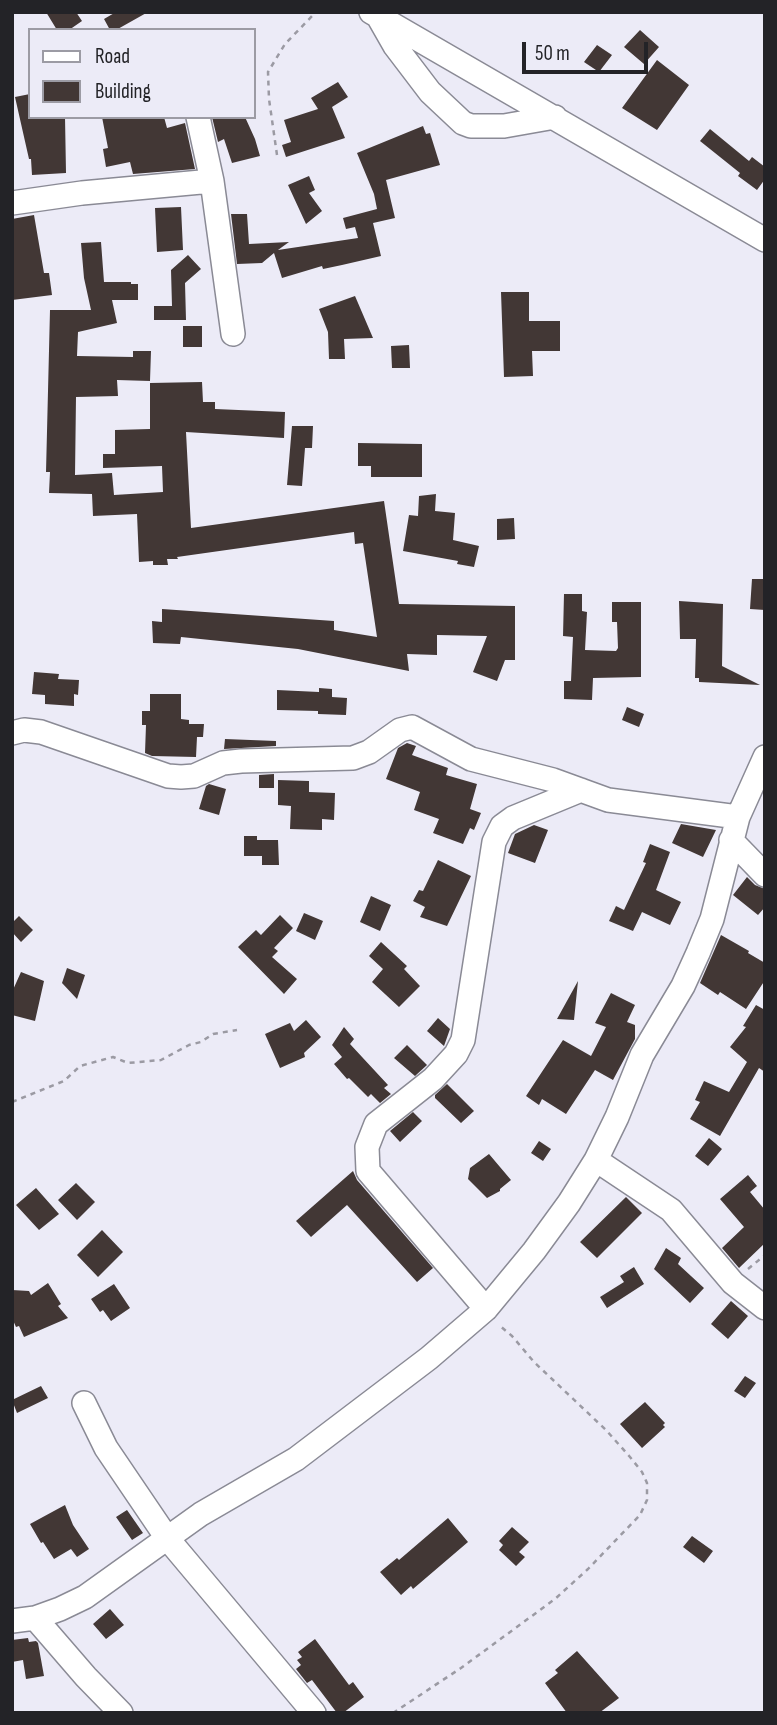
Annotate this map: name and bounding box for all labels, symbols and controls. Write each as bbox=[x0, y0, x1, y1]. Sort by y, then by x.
legend bbox=[28, 28, 256, 119]
scale bar bbox=[525, 28, 651, 72]
text: 50 m bbox=[535, 41, 570, 66]
text: Road bbox=[95, 44, 130, 69]
text: Building bbox=[95, 79, 151, 104]

